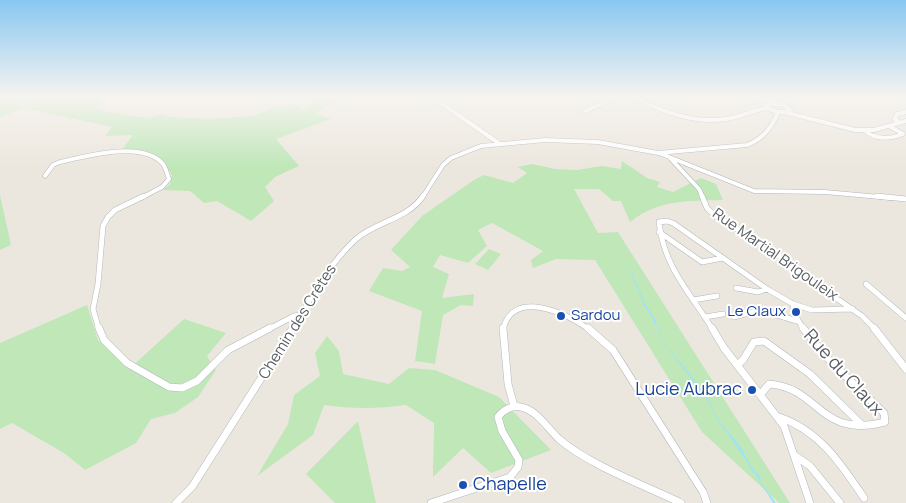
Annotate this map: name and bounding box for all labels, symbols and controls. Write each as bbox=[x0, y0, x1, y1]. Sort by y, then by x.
street label: Rue Martial Brigouleix bbox=[709, 205, 841, 305]
street label: Chemin des Crêtes bbox=[255, 261, 341, 383]
place label: Le Claux bbox=[727, 303, 786, 321]
marker: Le Claux bbox=[790, 306, 802, 318]
place label: Sardou bbox=[571, 307, 621, 325]
marker: Sardou bbox=[555, 310, 567, 322]
street label: Rue du Claux bbox=[799, 326, 887, 420]
place label: Lucie Aubrac bbox=[635, 379, 742, 401]
marker: Lucie Aubrac bbox=[746, 384, 758, 396]
place label: Chapelle bbox=[473, 474, 547, 496]
marker: Chapelle bbox=[457, 479, 469, 491]

